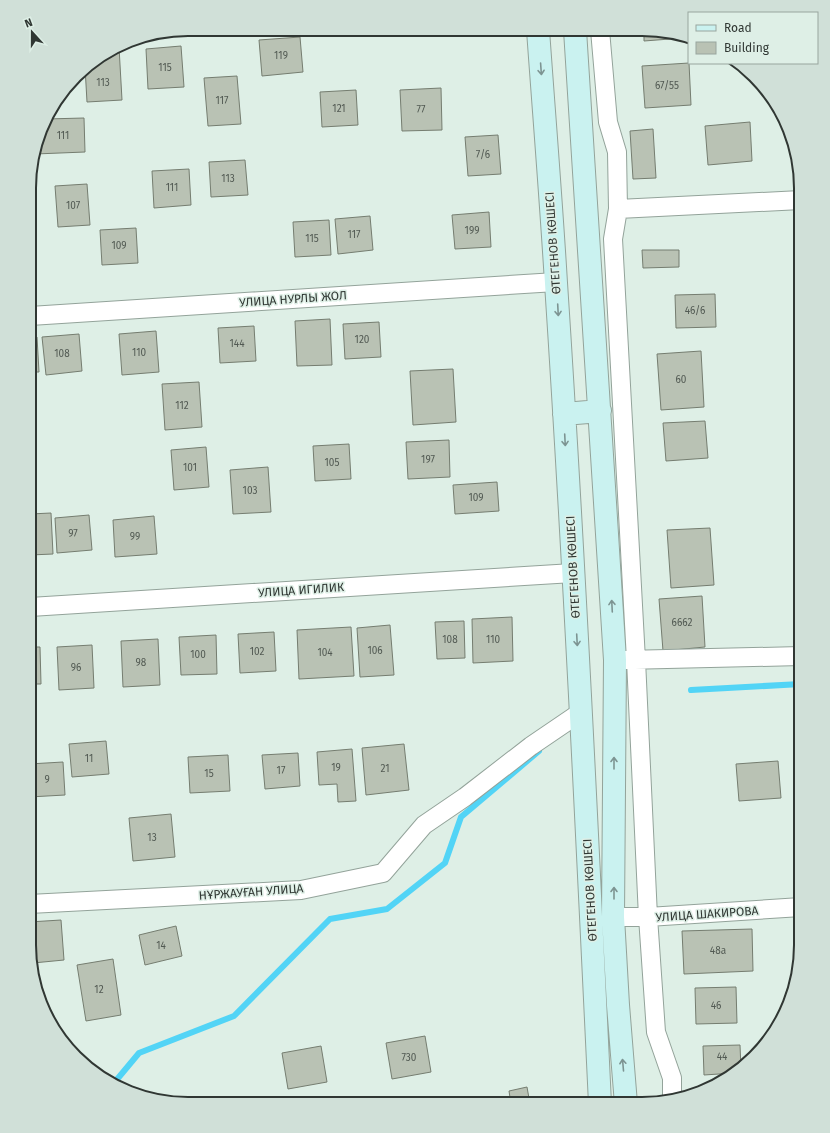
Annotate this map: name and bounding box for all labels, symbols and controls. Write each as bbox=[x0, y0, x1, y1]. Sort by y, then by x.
north arrow bbox=[12, 12, 52, 52]
legend bbox=[688, 12, 818, 64]
text: N bbox=[23, 16, 34, 31]
text: Road bbox=[724, 21, 752, 35]
text: Building bbox=[724, 41, 770, 55]
house number: 119 bbox=[274, 50, 288, 62]
house number: 115 bbox=[158, 62, 172, 74]
one-way arrow bbox=[537, 62, 544, 75]
house number: 113 bbox=[96, 77, 110, 89]
house number: 67/55 bbox=[655, 80, 679, 92]
house number: 117 bbox=[216, 95, 229, 107]
house number: 121 bbox=[332, 103, 346, 115]
house number: 77 bbox=[417, 104, 426, 116]
house number: 111 bbox=[57, 130, 69, 142]
house number: 7/6 bbox=[476, 149, 490, 161]
house number: 113 bbox=[221, 173, 235, 185]
house number: 111 bbox=[166, 182, 178, 194]
street label: ӨТЕГЕНОВ КӨШЕСІ bbox=[542, 191, 564, 295]
house number: 107 bbox=[66, 200, 81, 212]
house number: 199 bbox=[465, 225, 479, 237]
house number: 117 bbox=[348, 229, 361, 241]
house number: 115 bbox=[305, 233, 319, 245]
house number: 109 bbox=[111, 240, 127, 252]
street label: УЛИЦА НУРЛЫ ЖОЛ bbox=[239, 288, 347, 310]
one-way arrow bbox=[554, 303, 561, 316]
house number: 46/6 bbox=[685, 305, 705, 317]
house number: 120 bbox=[355, 334, 370, 346]
house number: 144 bbox=[230, 338, 245, 350]
house number: 110 bbox=[132, 347, 146, 359]
house number: 108 bbox=[54, 348, 70, 360]
house number: 60 bbox=[676, 374, 687, 386]
house number: 112 bbox=[175, 400, 189, 412]
one-way arrow bbox=[562, 433, 569, 446]
house number: 197 bbox=[421, 454, 435, 466]
house number: 105 bbox=[325, 457, 339, 469]
house number: 101 bbox=[183, 462, 197, 474]
house number: 103 bbox=[243, 485, 257, 497]
house number: 109 bbox=[468, 492, 484, 504]
street label: ӨТЕГЕНОВ КӨШЕСІ bbox=[563, 515, 583, 619]
house number: 97 bbox=[68, 528, 78, 540]
house number: 99 bbox=[130, 531, 140, 543]
street label: УЛИЦА ИГИЛИК bbox=[258, 580, 344, 600]
one-way arrow bbox=[608, 600, 616, 613]
house number: 6662 bbox=[672, 617, 692, 629]
one-way arrow bbox=[573, 633, 580, 646]
house number: 108 bbox=[442, 634, 458, 646]
house number: 110 bbox=[486, 634, 500, 646]
house number: 106 bbox=[367, 645, 383, 657]
house number: 102 bbox=[250, 646, 264, 658]
house number: 104 bbox=[317, 647, 333, 659]
house number: 100 bbox=[190, 649, 206, 661]
house number: 98 bbox=[136, 657, 147, 669]
house number: 96 bbox=[71, 662, 81, 674]
house number: 11 bbox=[85, 753, 93, 765]
one-way arrow bbox=[610, 757, 618, 770]
house number: 19 bbox=[331, 762, 341, 774]
house number: 21 bbox=[380, 763, 390, 775]
house number: 17 bbox=[277, 765, 286, 777]
house number: 15 bbox=[204, 768, 214, 780]
house number: 9 bbox=[44, 774, 50, 786]
house number: 13 bbox=[147, 832, 157, 844]
street label: ӨТЕГЕНОВ КӨШЕСІ bbox=[580, 838, 600, 942]
street label: НҰРЖАУҒАН УЛИЦА bbox=[198, 881, 304, 903]
one-way arrow bbox=[610, 887, 618, 900]
street label: УЛИЦА ШАКИРОВА bbox=[655, 903, 759, 925]
house number: 14 bbox=[156, 940, 167, 952]
house number: 48а bbox=[710, 945, 726, 957]
house number: 12 bbox=[94, 984, 104, 996]
house number: 46 bbox=[711, 1000, 721, 1012]
house number: 44 bbox=[717, 1051, 728, 1063]
house number: 730 bbox=[402, 1052, 417, 1064]
one-way arrow bbox=[619, 1059, 627, 1072]

